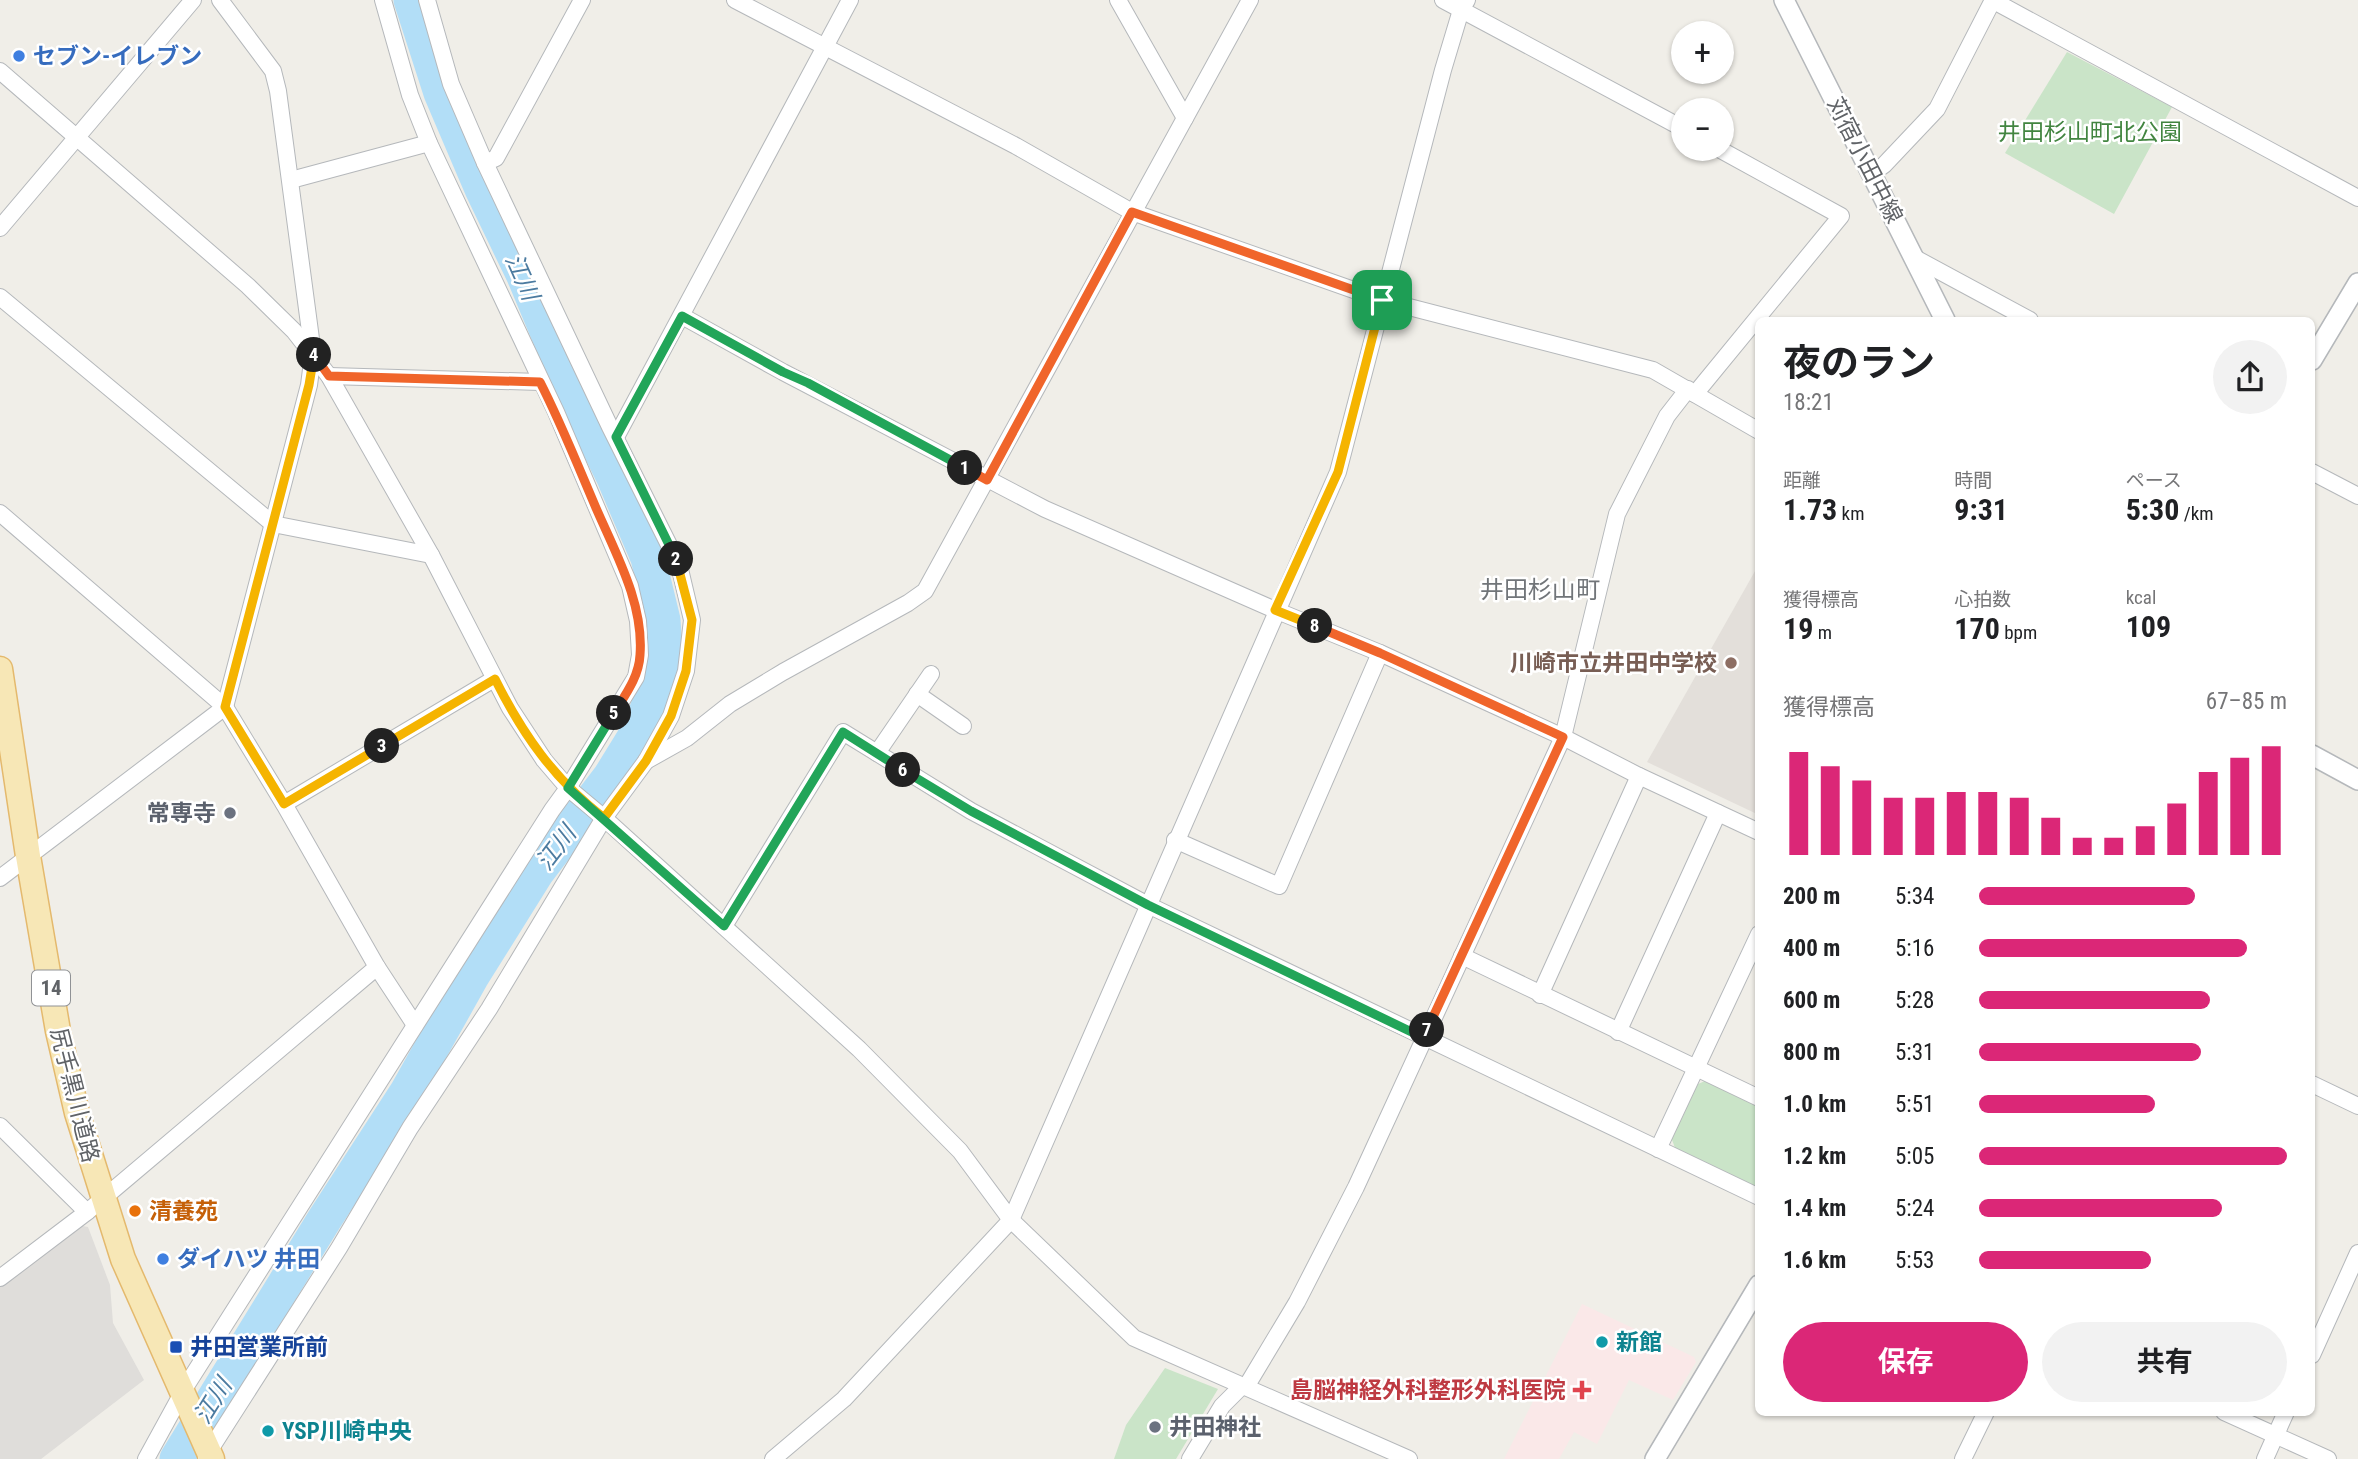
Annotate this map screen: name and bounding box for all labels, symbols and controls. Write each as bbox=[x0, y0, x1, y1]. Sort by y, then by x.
map controls bbox=[1671, 21, 1734, 161]
button: + bbox=[1671, 21, 1734, 84]
place label: セブン-イレブン bbox=[33, 43, 202, 70]
marker: セブン-イレブン bbox=[11, 48, 27, 64]
street label: 苅宿小田中線 bbox=[1821, 93, 1908, 228]
button: − bbox=[1671, 98, 1734, 161]
park label: 井田杉山町北公園 bbox=[1998, 119, 2182, 146]
water label: 江川 bbox=[499, 249, 546, 307]
pin bbox=[1352, 270, 1412, 330]
icon: arrive bbox=[1363, 281, 1401, 319]
pin: 4 bbox=[296, 338, 332, 372]
button: share bbox=[2213, 340, 2287, 414]
text: 夜のラン bbox=[1783, 341, 1935, 385]
text: 4 bbox=[309, 343, 318, 366]
text: 18:21 bbox=[1783, 389, 1834, 416]
pin: 1 bbox=[948, 450, 982, 486]
text: 1 bbox=[960, 456, 969, 479]
text: 距離 bbox=[1783, 469, 1821, 492]
text: 時間 bbox=[1954, 469, 1992, 492]
text: ペース bbox=[2126, 469, 2182, 492]
text: 1.73 bbox=[1783, 492, 1837, 527]
text: 9:31 bbox=[1954, 492, 2008, 527]
text: 5:30 bbox=[2126, 492, 2179, 527]
text: km bbox=[1837, 502, 1864, 525]
text: /km bbox=[2179, 502, 2214, 525]
pin: 2 bbox=[658, 542, 694, 576]
text: 2 bbox=[671, 547, 680, 570]
district label: 井田杉山町 bbox=[1480, 576, 1600, 604]
text: kcal bbox=[2126, 586, 2156, 609]
text: 獲得標高 bbox=[1783, 588, 1859, 611]
text: 心拍数 bbox=[1954, 588, 2011, 611]
pin: 8 bbox=[1298, 608, 1332, 644]
text: 109 bbox=[2126, 609, 2171, 644]
text: 19 bbox=[1783, 611, 1813, 646]
text: 170 bbox=[1954, 611, 2000, 646]
text: 8 bbox=[1310, 614, 1319, 637]
text: m bbox=[1813, 621, 1832, 644]
text: bpm bbox=[2000, 621, 2037, 644]
place label: 川崎市立井田中学校 bbox=[1510, 650, 1717, 677]
marker: 川崎市立井田中学校 bbox=[1723, 655, 1739, 671]
text: 67–85 m bbox=[2206, 688, 2287, 715]
text: 獲得標高 bbox=[1783, 694, 1875, 721]
pin: 5 bbox=[596, 696, 632, 730]
text: 5 bbox=[609, 701, 618, 724]
pin: 3 bbox=[364, 728, 400, 764]
text: 3 bbox=[377, 734, 386, 757]
pin: 6 bbox=[886, 752, 920, 788]
text: 6 bbox=[898, 758, 907, 781]
place label: 常専寺 bbox=[147, 800, 216, 827]
marker: 常専寺 bbox=[222, 805, 238, 821]
water label: 江川 bbox=[530, 818, 583, 876]
text: 200 m bbox=[1783, 883, 1840, 910]
text: 5:34 bbox=[1895, 883, 1934, 910]
text: 400 m bbox=[1783, 935, 1840, 962]
text: 5:16 bbox=[1895, 935, 1934, 962]
road number: 14 bbox=[32, 970, 70, 1006]
text: 600 m bbox=[1783, 987, 1840, 1014]
text: 5:28 bbox=[1895, 987, 1934, 1014]
pin: 7 bbox=[1410, 1012, 1444, 1048]
text: 7 bbox=[1422, 1018, 1431, 1041]
street label: 尻手黒川道路 bbox=[45, 1025, 104, 1165]
text: 800 m bbox=[1783, 1039, 1840, 1066]
text: 5:31 bbox=[1895, 1039, 1934, 1066]
text: 1.0 km bbox=[1783, 1091, 1846, 1118]
text: 5:51 bbox=[1895, 1091, 1934, 1118]
text: 1.2 km bbox=[1783, 1143, 1846, 1170]
text: 5:05 bbox=[1895, 1143, 1934, 1170]
text: 1.4 km bbox=[1783, 1195, 1846, 1222]
text: 5:24 bbox=[1895, 1195, 1934, 1222]
place label: 清養苑 bbox=[149, 1198, 218, 1225]
marker: 清養苑 bbox=[127, 1203, 143, 1219]
place label: ダイハツ 井田 bbox=[177, 1246, 320, 1273]
text: 1.6 km bbox=[1783, 1247, 1846, 1274]
text: 5:53 bbox=[1895, 1247, 1934, 1274]
marker: ダイハツ 井田 bbox=[155, 1251, 171, 1267]
button: 保存 bbox=[1783, 1322, 2028, 1402]
button: 共有 bbox=[2042, 1322, 2287, 1402]
place label: 新館 bbox=[1616, 1329, 1662, 1356]
place label: 井田営業所前 bbox=[190, 1334, 328, 1361]
marker: 新館 bbox=[1594, 1334, 1610, 1350]
marker: 井田営業所前 bbox=[168, 1339, 184, 1355]
water label: 江川 bbox=[188, 1371, 239, 1429]
place label: 島脳神経外科整形外科医院 bbox=[1290, 1377, 1566, 1404]
marker: 島脳神経外科整形外科医院 bbox=[1572, 1380, 1592, 1400]
place label: 井田神社 bbox=[1169, 1414, 1261, 1441]
place label: YSP川崎中央 bbox=[282, 1418, 412, 1445]
marker: 井田神社 bbox=[1147, 1419, 1163, 1435]
marker: YSP川崎中央 bbox=[260, 1423, 276, 1439]

